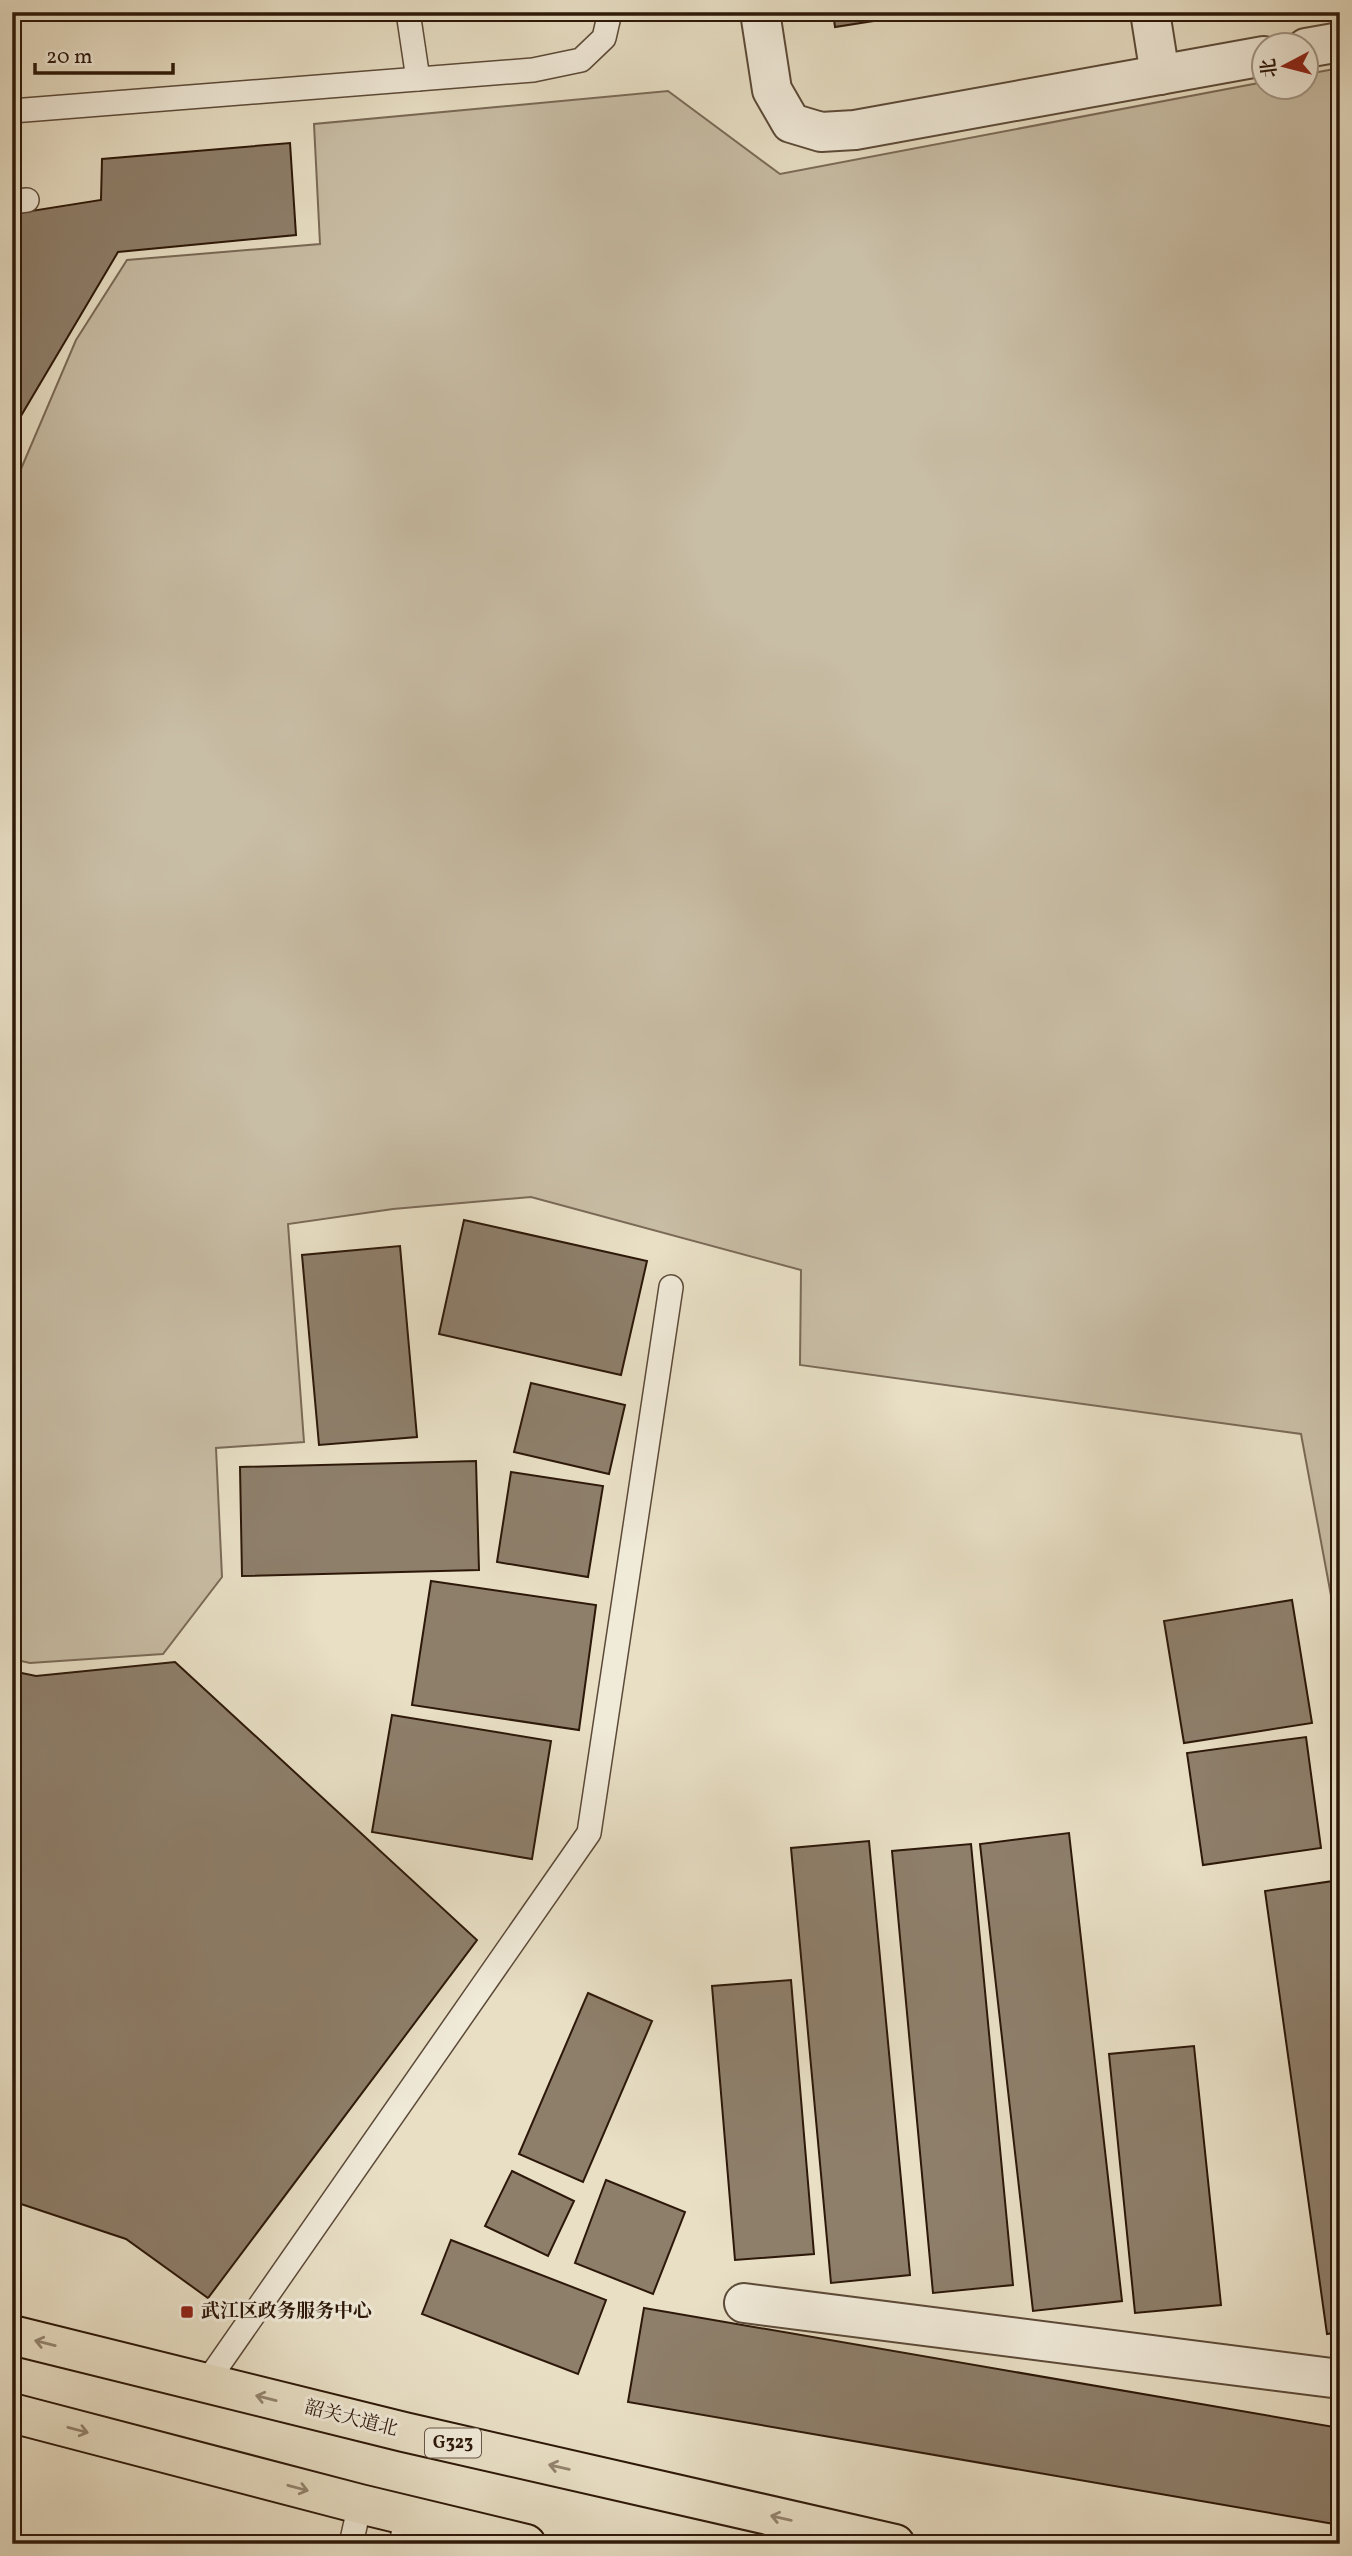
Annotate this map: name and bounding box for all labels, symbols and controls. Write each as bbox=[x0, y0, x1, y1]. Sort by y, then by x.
scale bar bbox=[35, 32, 173, 76]
north arrow bbox=[1250, 32, 1320, 102]
text: 20 m bbox=[46, 43, 92, 72]
text: 北 bbox=[1256, 57, 1284, 79]
place label: 武江区政务服务中心 bbox=[201, 2299, 372, 2325]
marker: 武江区政务服务中心 bbox=[179, 2304, 195, 2320]
one-way arrow bbox=[34, 2336, 57, 2349]
one-way arrow bbox=[255, 2391, 278, 2404]
street label: 韶关大道北 bbox=[302, 2395, 400, 2443]
one-way arrow bbox=[66, 2424, 89, 2437]
road number: G323 bbox=[425, 2428, 481, 2458]
one-way arrow bbox=[548, 2460, 571, 2473]
one-way arrow bbox=[287, 2482, 309, 2495]
one-way arrow bbox=[770, 2510, 793, 2524]

